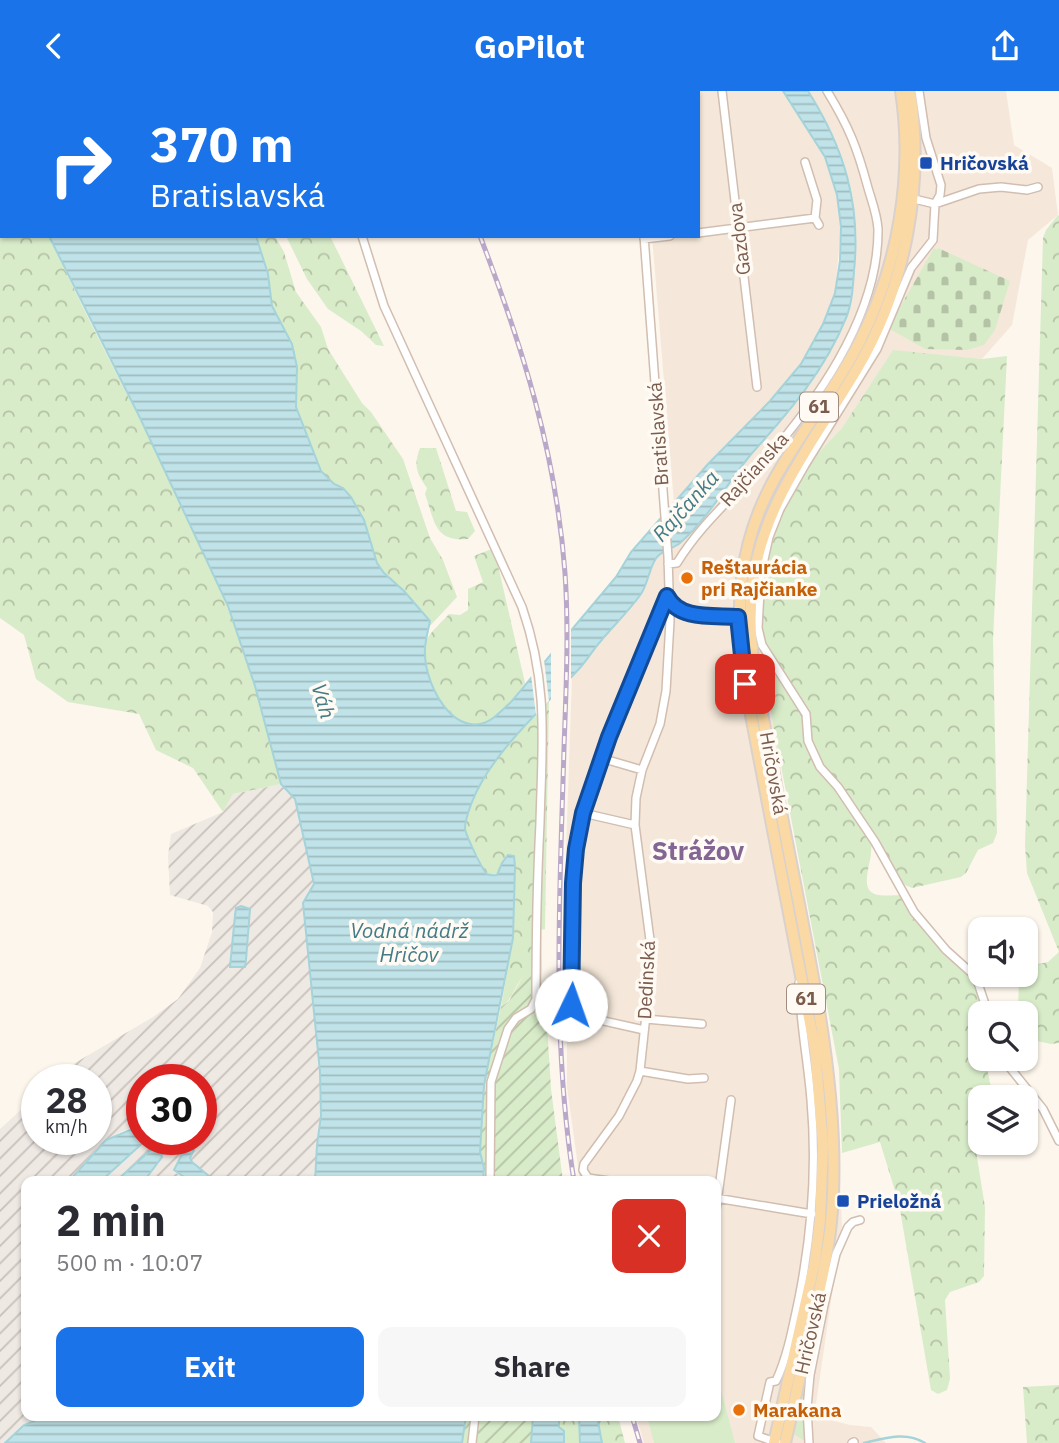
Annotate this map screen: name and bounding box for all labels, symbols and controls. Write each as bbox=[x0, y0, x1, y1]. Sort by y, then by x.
text: GoPilot bbox=[474, 25, 585, 67]
icon: back bbox=[35, 27, 73, 65]
icon: share bbox=[986, 27, 1024, 65]
text: 370 m bbox=[150, 112, 294, 175]
icon: right bbox=[35, 119, 126, 210]
place label: Hričovská bbox=[940, 151, 1029, 175]
marker: Hričovská bbox=[918, 155, 934, 171]
text: Bratislavská bbox=[150, 174, 325, 216]
street label: Gazdova bbox=[723, 201, 755, 277]
street label: Bratislavská bbox=[642, 381, 674, 487]
road number: 61 bbox=[800, 393, 838, 421]
street label: Rajčianska bbox=[714, 427, 794, 511]
water label: Rajčanka bbox=[646, 464, 725, 547]
place label: Reštaurácia pri Rajčianke bbox=[701, 555, 818, 601]
marker: Reštaurácia pri Rajčianke bbox=[679, 570, 695, 586]
pin bbox=[715, 654, 775, 714]
icon: arrive bbox=[726, 665, 764, 703]
water label: Váh bbox=[306, 680, 342, 722]
street label: Hričovská bbox=[755, 730, 793, 816]
district label: Strážov bbox=[652, 833, 744, 867]
water label: Vodná nádrž Hričov bbox=[350, 916, 470, 968]
map controls bbox=[968, 917, 1038, 1155]
button: sound bbox=[968, 917, 1038, 987]
street label: Dedinská bbox=[632, 940, 660, 1020]
position arrow bbox=[534, 968, 608, 1042]
road number: 61 bbox=[787, 985, 825, 1014]
button: search bbox=[968, 1001, 1038, 1071]
speed limit sign: 30 bbox=[126, 1064, 217, 1155]
text: 28 bbox=[45, 1077, 88, 1123]
button: layers bbox=[968, 1085, 1038, 1155]
text: km/h bbox=[45, 1115, 88, 1138]
place label: Prieložná bbox=[857, 1189, 942, 1213]
text: 2 min bbox=[56, 1193, 166, 1248]
marker: Prieložná bbox=[835, 1193, 851, 1209]
button: close bbox=[612, 1199, 686, 1273]
text: 500 m · 10:07 bbox=[56, 1247, 203, 1277]
street label: Hričovská bbox=[789, 1289, 831, 1377]
button: Exit bbox=[56, 1327, 364, 1407]
button: Share bbox=[378, 1327, 686, 1407]
place label: Marakana bbox=[753, 1398, 842, 1422]
marker: Marakana bbox=[731, 1402, 747, 1418]

